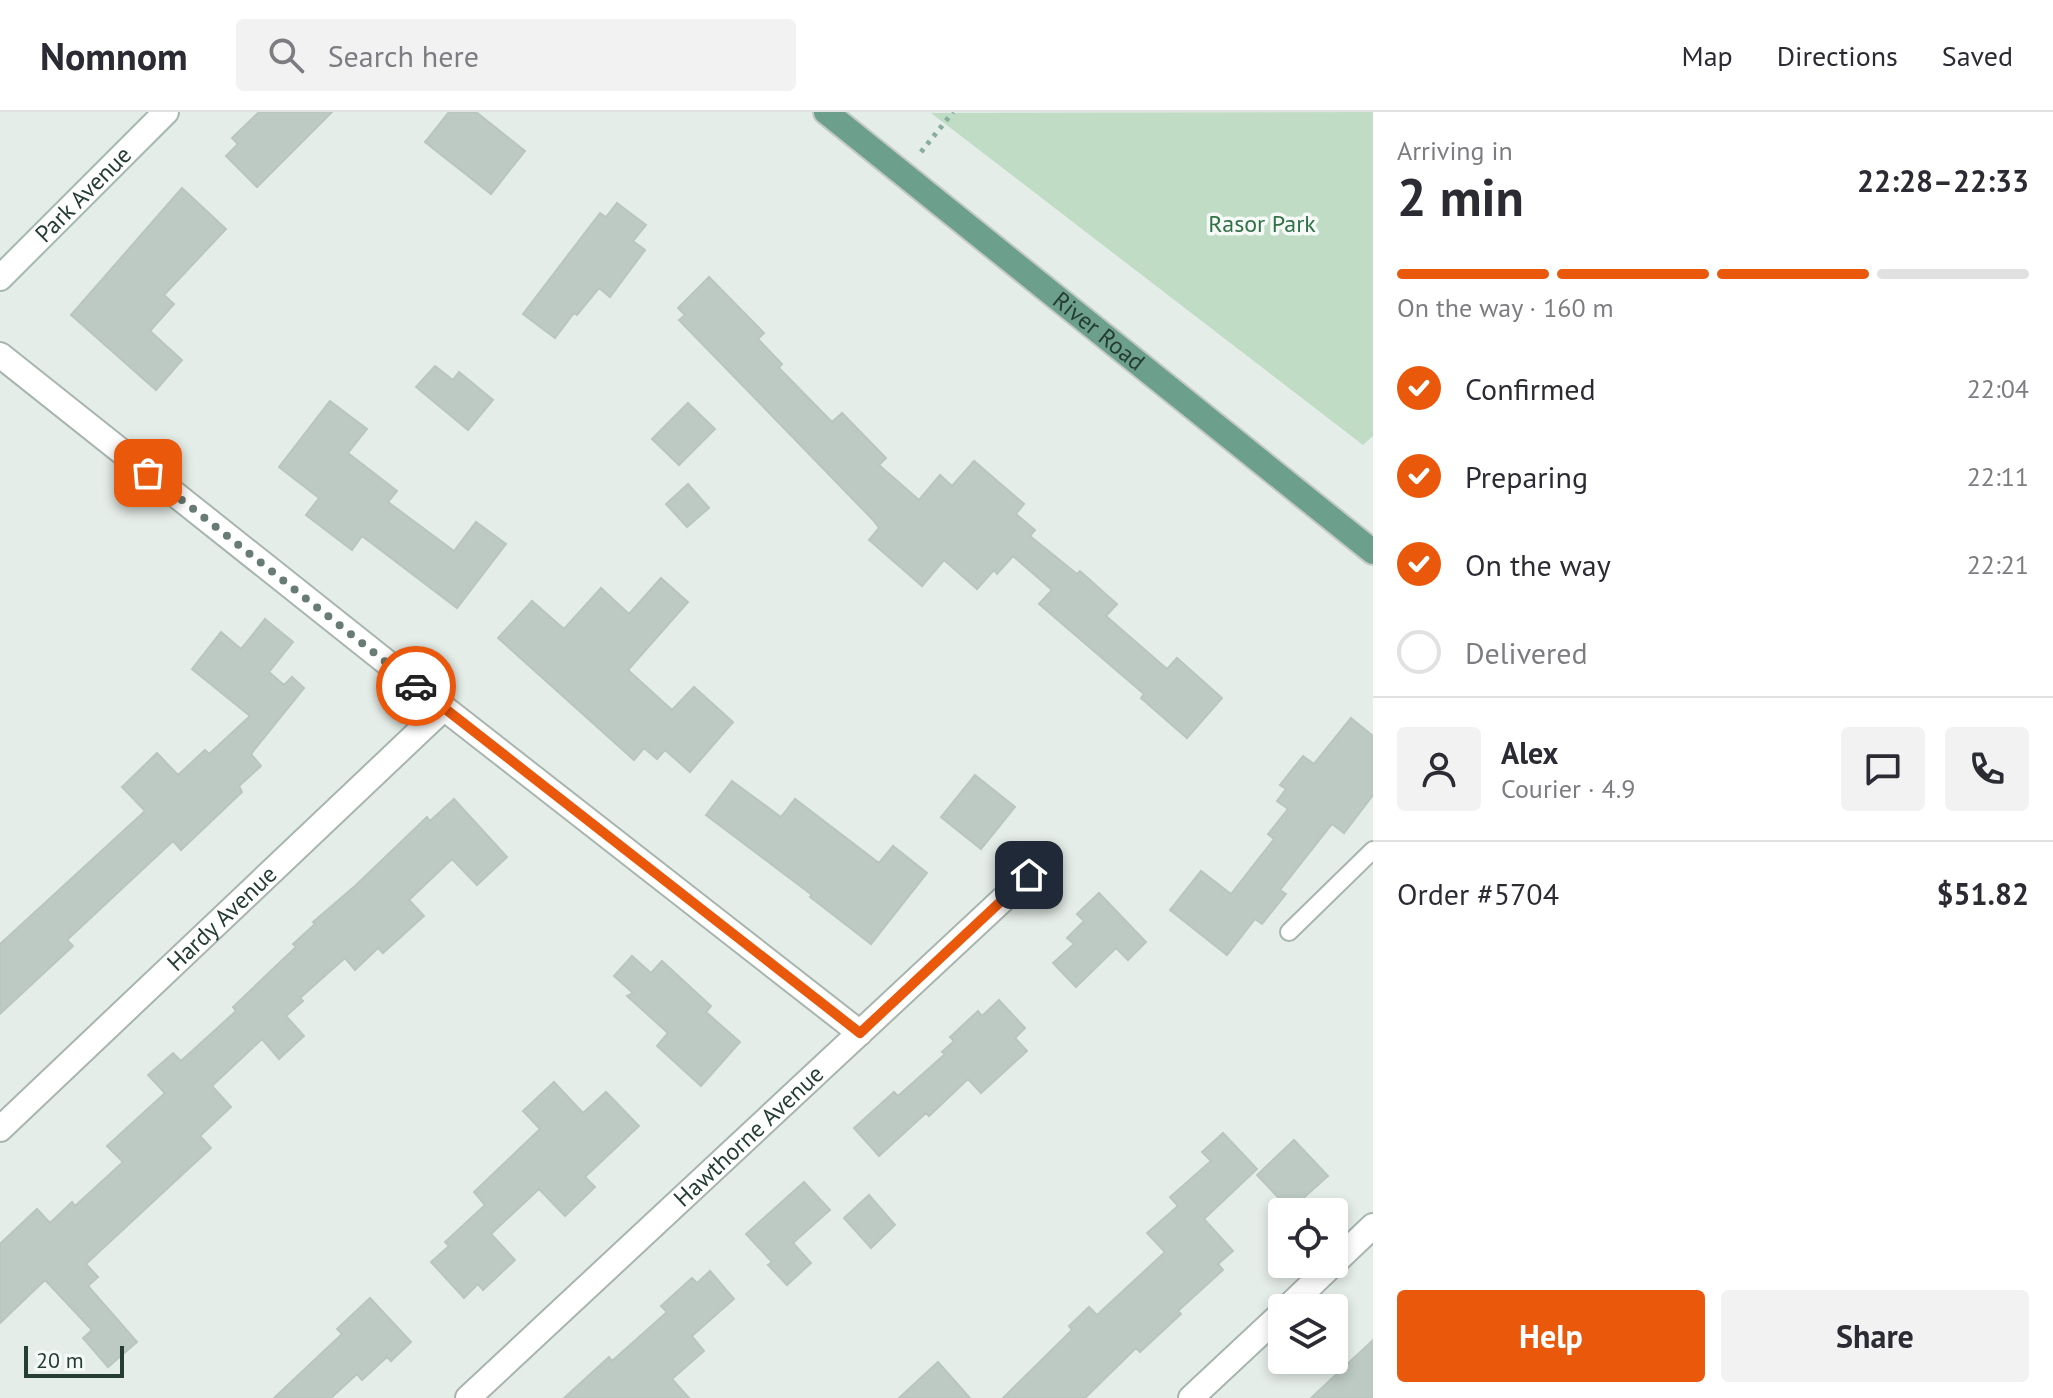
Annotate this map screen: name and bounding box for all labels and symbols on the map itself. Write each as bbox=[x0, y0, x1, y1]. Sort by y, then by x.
street label: Park Avenue bbox=[28, 139, 138, 249]
park label: Rasor Park bbox=[1208, 208, 1316, 239]
street label: River Road bbox=[1047, 285, 1151, 377]
pin bbox=[114, 439, 182, 507]
courier bbox=[376, 646, 456, 726]
pin bbox=[995, 841, 1063, 909]
street label: Hardy Avenue bbox=[160, 859, 283, 978]
street label: Hawthorne Avenue bbox=[667, 1058, 830, 1213]
scale bar bbox=[24, 1342, 124, 1378]

